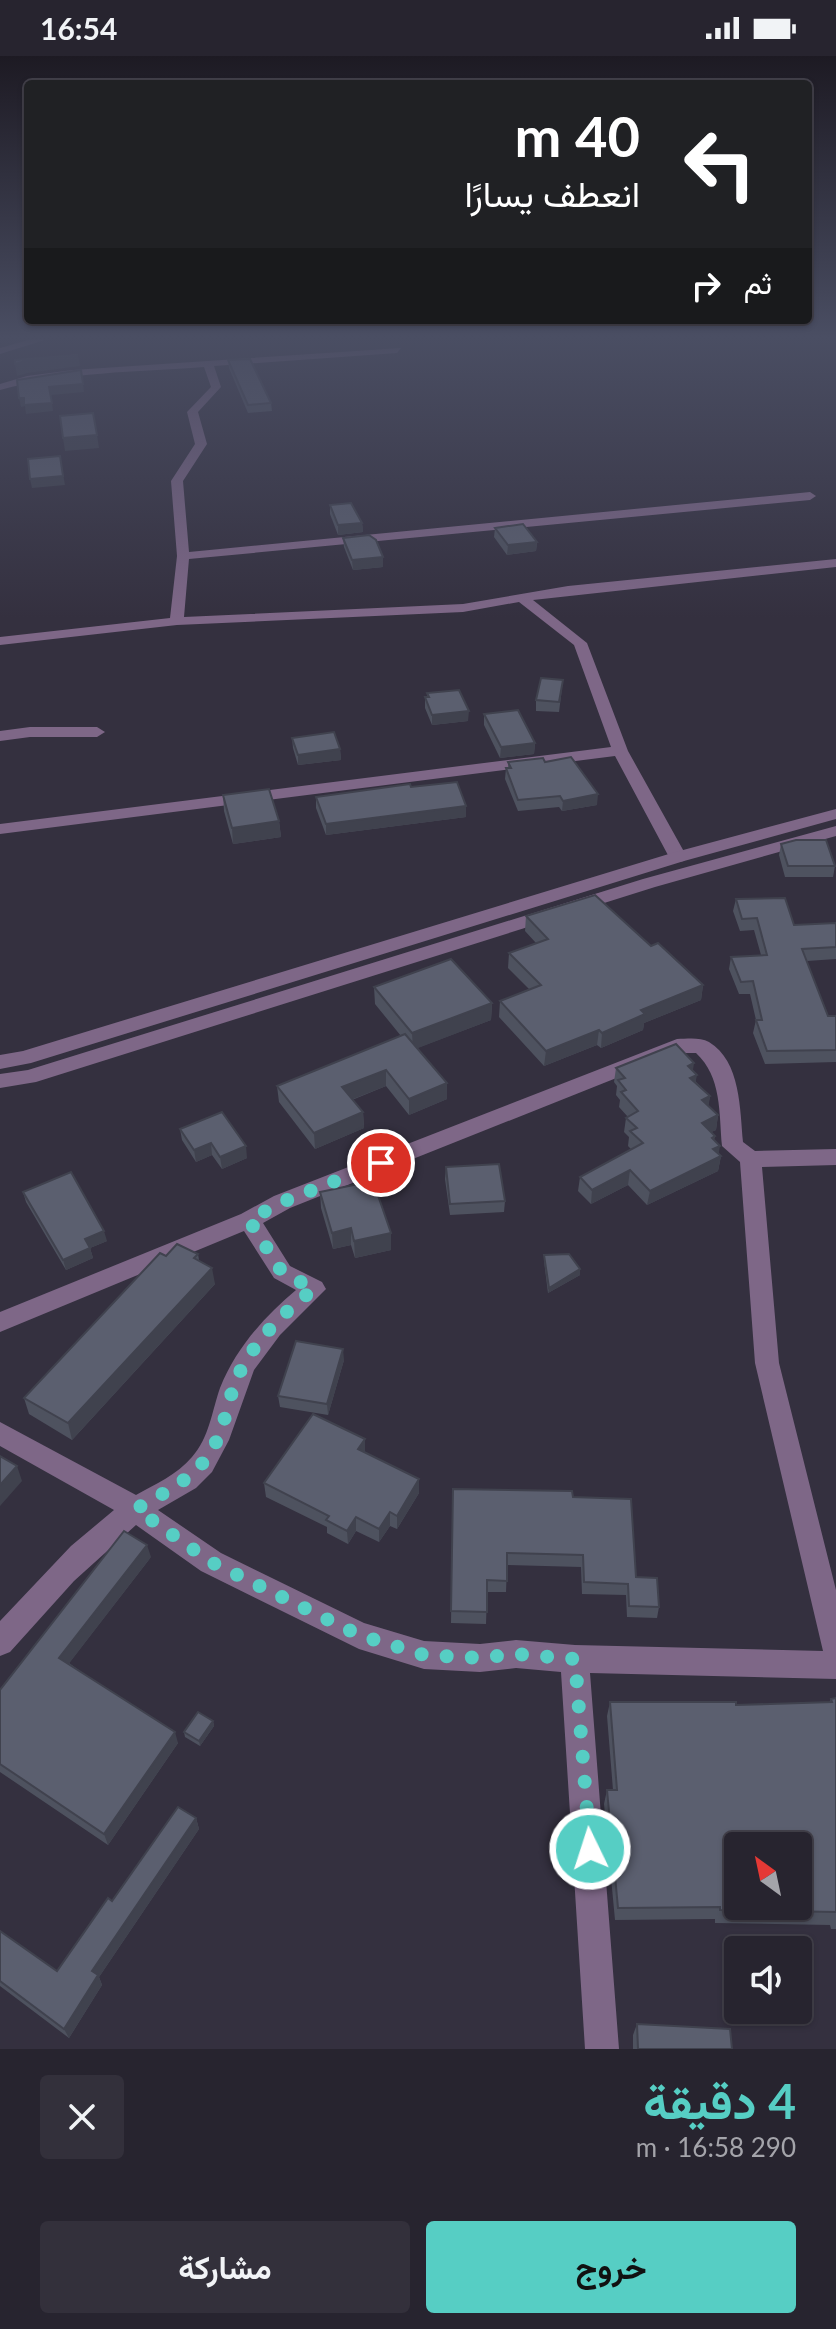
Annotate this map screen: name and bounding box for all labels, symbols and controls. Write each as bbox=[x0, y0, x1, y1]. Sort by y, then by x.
text: 16:54 bbox=[40, 10, 117, 46]
text: 40 m bbox=[515, 102, 640, 169]
icon: left bbox=[668, 112, 772, 216]
text: انعطف يسارًا bbox=[465, 171, 640, 215]
icon: right bbox=[684, 264, 728, 308]
text: ثم bbox=[744, 264, 772, 300]
pin bbox=[347, 1129, 415, 1197]
icon: arrive bbox=[359, 1141, 403, 1185]
position arrow bbox=[548, 1807, 632, 1891]
north arrow bbox=[724, 1832, 812, 1920]
map controls bbox=[724, 1832, 812, 2024]
button: sound bbox=[724, 1936, 812, 2024]
text: 4 دقيقة bbox=[643, 2072, 796, 2129]
button: close bbox=[40, 2075, 124, 2159]
text: 290 m · 16:58 bbox=[636, 2131, 796, 2163]
button: مشاركة bbox=[40, 2221, 410, 2313]
button: خروج bbox=[426, 2221, 796, 2313]

